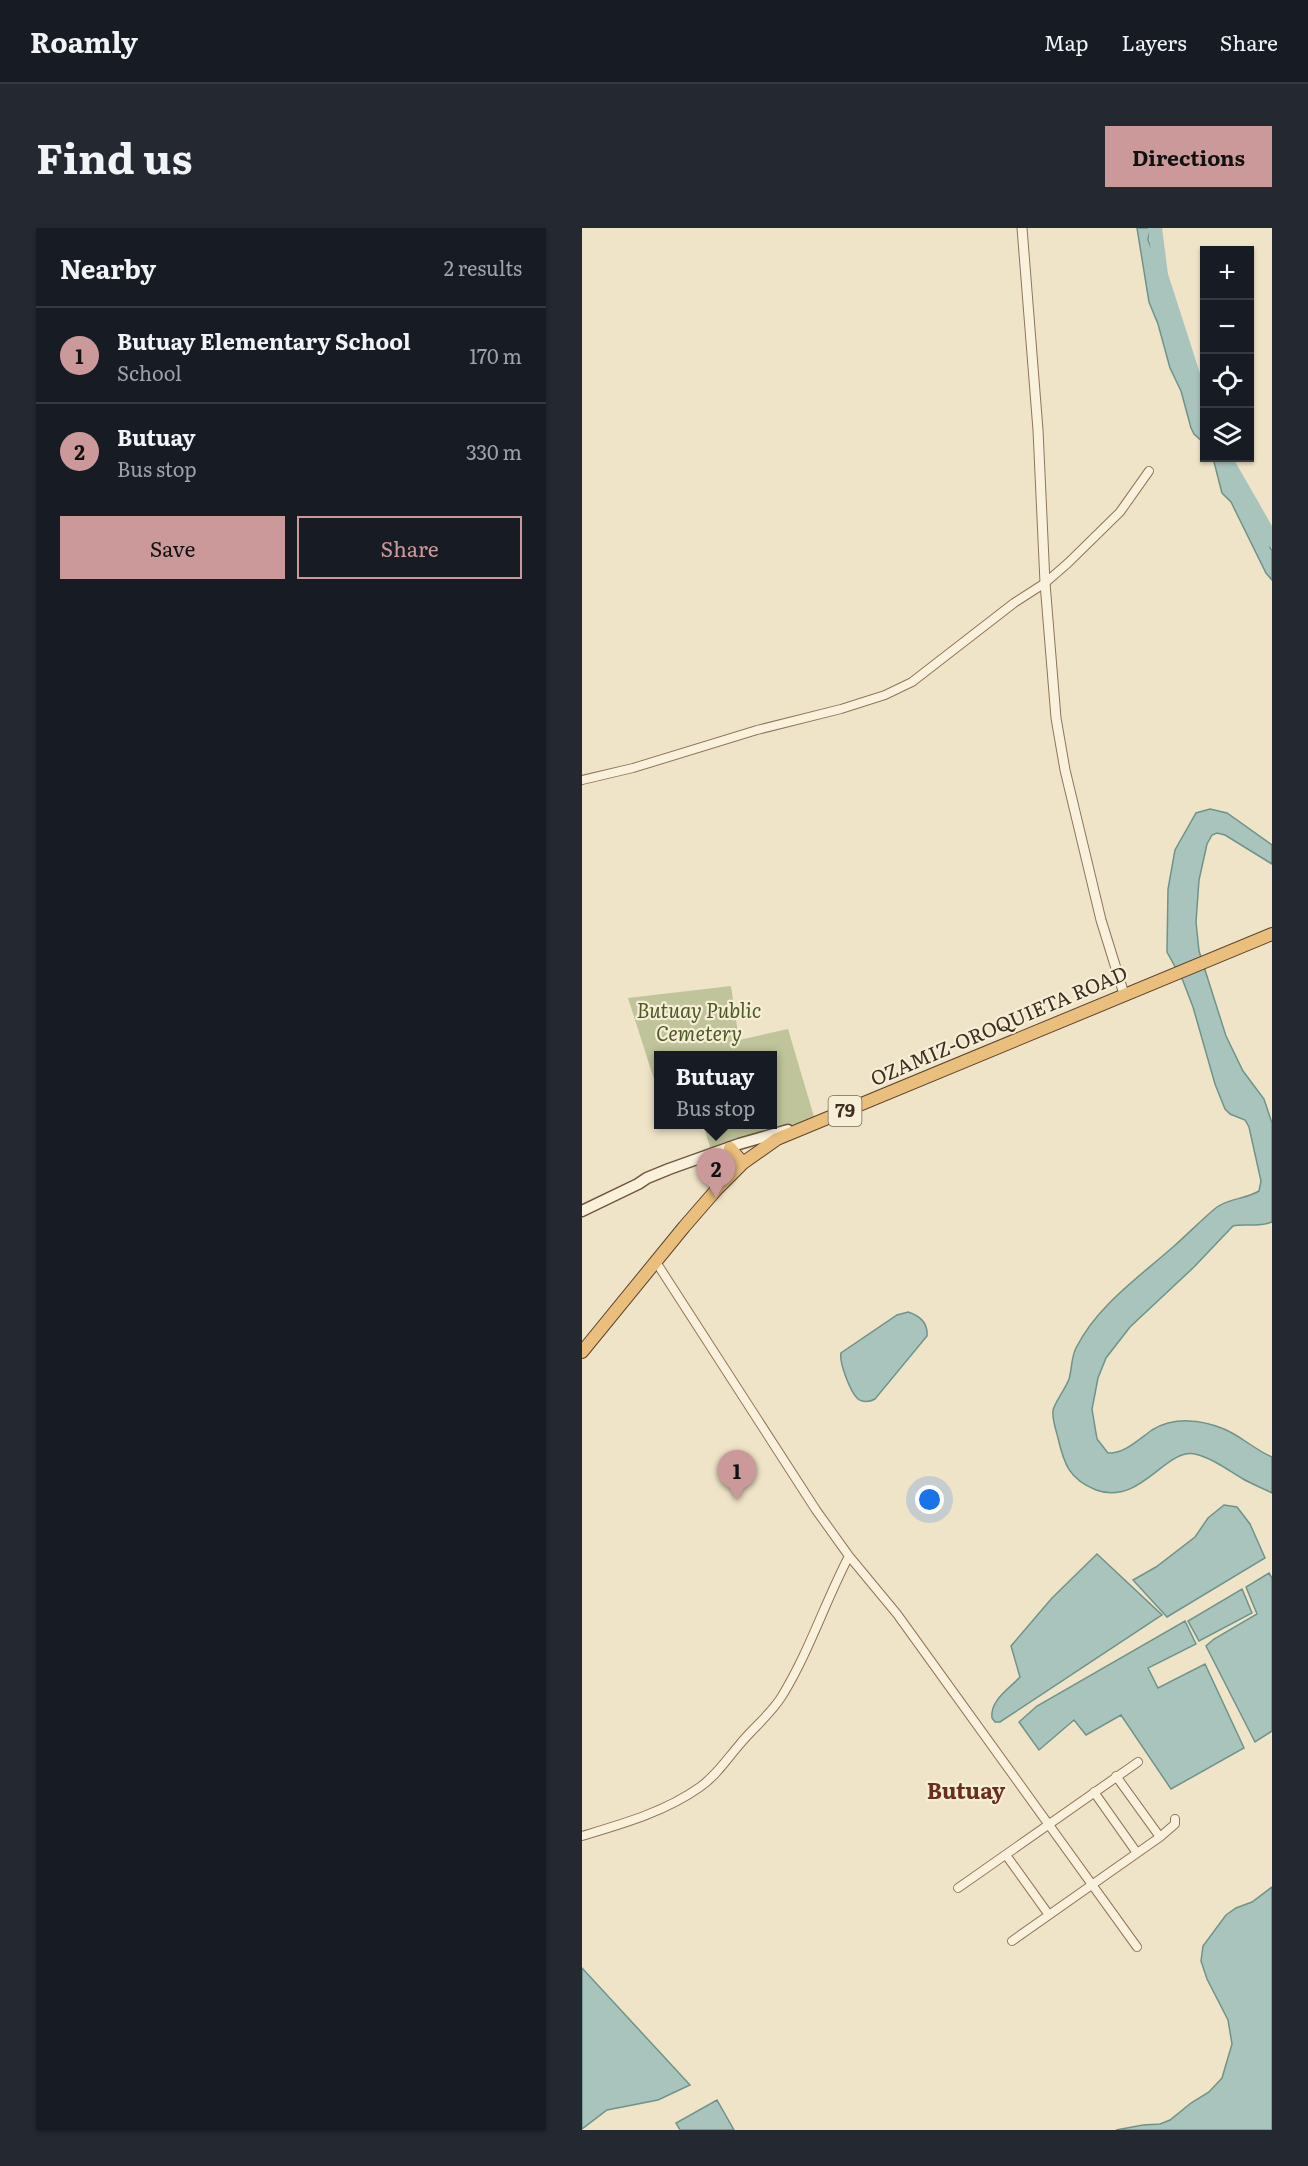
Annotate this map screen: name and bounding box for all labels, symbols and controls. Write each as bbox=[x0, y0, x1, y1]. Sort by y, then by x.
text: Roamly bbox=[30, 20, 138, 62]
text: Map bbox=[1044, 26, 1089, 57]
text: Layers bbox=[1122, 26, 1187, 57]
text: Share bbox=[1220, 26, 1278, 57]
text: Find us bbox=[36, 125, 193, 187]
button: Directions bbox=[1105, 126, 1272, 187]
map controls bbox=[1200, 246, 1254, 462]
button: + bbox=[1200, 246, 1254, 300]
text: Nearby bbox=[60, 248, 156, 287]
text: 2 results bbox=[444, 252, 522, 282]
button: − bbox=[1200, 300, 1254, 354]
text: Butuay Elementary School bbox=[117, 324, 411, 357]
text: 1 bbox=[75, 340, 84, 370]
text: 170 m bbox=[469, 340, 522, 370]
button: locate bbox=[1200, 354, 1254, 408]
text: School bbox=[117, 357, 182, 387]
button: layers bbox=[1200, 408, 1254, 462]
text: Butuay bbox=[117, 420, 196, 453]
text: 2 bbox=[74, 436, 85, 466]
text: 330 m bbox=[466, 436, 522, 466]
text: Bus stop bbox=[117, 453, 197, 483]
button: Save bbox=[60, 516, 285, 579]
button: Share bbox=[297, 516, 522, 579]
street label: OZAMIZ-OROQUIETA ROAD bbox=[865, 956, 1131, 1092]
park label: Butuay Public Cemetery bbox=[637, 994, 761, 1047]
popup bbox=[654, 1051, 777, 1129]
text: Butuay bbox=[676, 1059, 754, 1092]
text: Bus stop bbox=[676, 1092, 755, 1122]
road number: 79 bbox=[828, 1096, 862, 1126]
pin: 2 bbox=[696, 1148, 736, 1198]
pin: 1 bbox=[718, 1450, 756, 1500]
your location bbox=[915, 1485, 944, 1514]
district label: Butuay bbox=[927, 1773, 1006, 1806]

